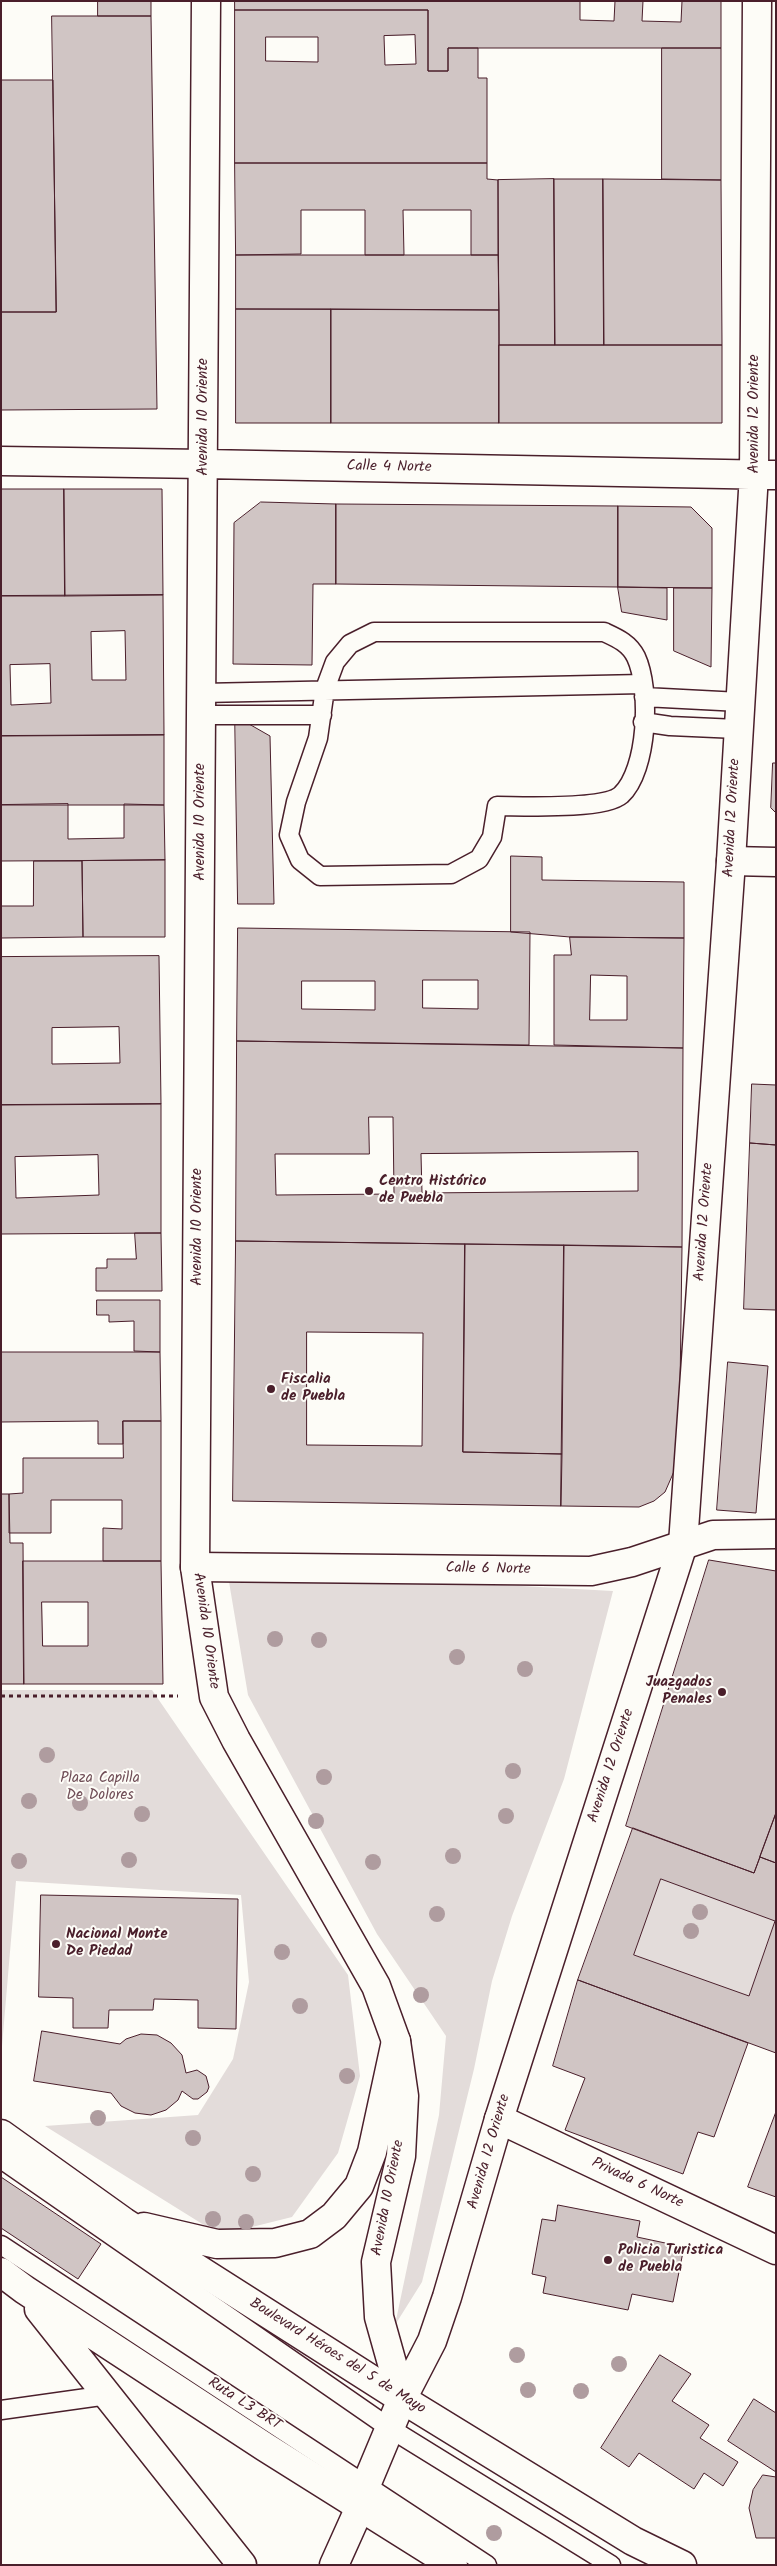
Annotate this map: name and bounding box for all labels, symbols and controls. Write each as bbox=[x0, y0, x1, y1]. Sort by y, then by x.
street label: Avenida 12 Oriente bbox=[746, 355, 764, 473]
street label: Avenida 10 Oriente bbox=[195, 358, 213, 476]
street label: Calle 4 Norte bbox=[346, 458, 432, 478]
street label: Avenida 12 Oriente bbox=[721, 758, 745, 878]
street label: Avenida 10 Oriente bbox=[192, 763, 210, 881]
street label: Avenida 12 Oriente bbox=[692, 1162, 718, 1282]
street label: Avenida 10 Oriente bbox=[189, 1168, 207, 1286]
place label: Centro Histórico de Puebla bbox=[379, 1173, 486, 1208]
marker: Centro Histórico de Puebla bbox=[363, 1185, 375, 1197]
place label: Fiscalia de Puebla bbox=[281, 1371, 345, 1406]
marker: Fiscalia de Puebla bbox=[265, 1383, 277, 1395]
street label: Calle 6 Norte bbox=[445, 1560, 531, 1580]
street label: Avenida 10 Oriente bbox=[188, 1572, 222, 1690]
place label: Juazgados Penales bbox=[646, 1674, 712, 1709]
marker: Juazgados Penales bbox=[716, 1686, 728, 1698]
street label: Avenida 12 Oriente bbox=[585, 1707, 639, 1825]
park label: Plaza Capilla De Dolores bbox=[60, 1770, 140, 1805]
place label: Nacional Monte De Piedad bbox=[66, 1926, 167, 1961]
marker: Nacional Monte De Piedad bbox=[50, 1938, 62, 1950]
street label: Avenida 12 Oriente bbox=[465, 2092, 515, 2212]
street label: Avenida 10 Oriente bbox=[369, 2139, 409, 2257]
street label: Privada 6 Norte bbox=[588, 2155, 686, 2213]
place label: Policia Turistica de Puebla bbox=[618, 2242, 723, 2277]
marker: Policia Turistica de Puebla bbox=[602, 2254, 614, 2266]
street label: Boulevard Héroes del 5 de Mayo bbox=[246, 2295, 428, 2419]
street label: Ruta L3 BRT bbox=[204, 2375, 284, 2435]

